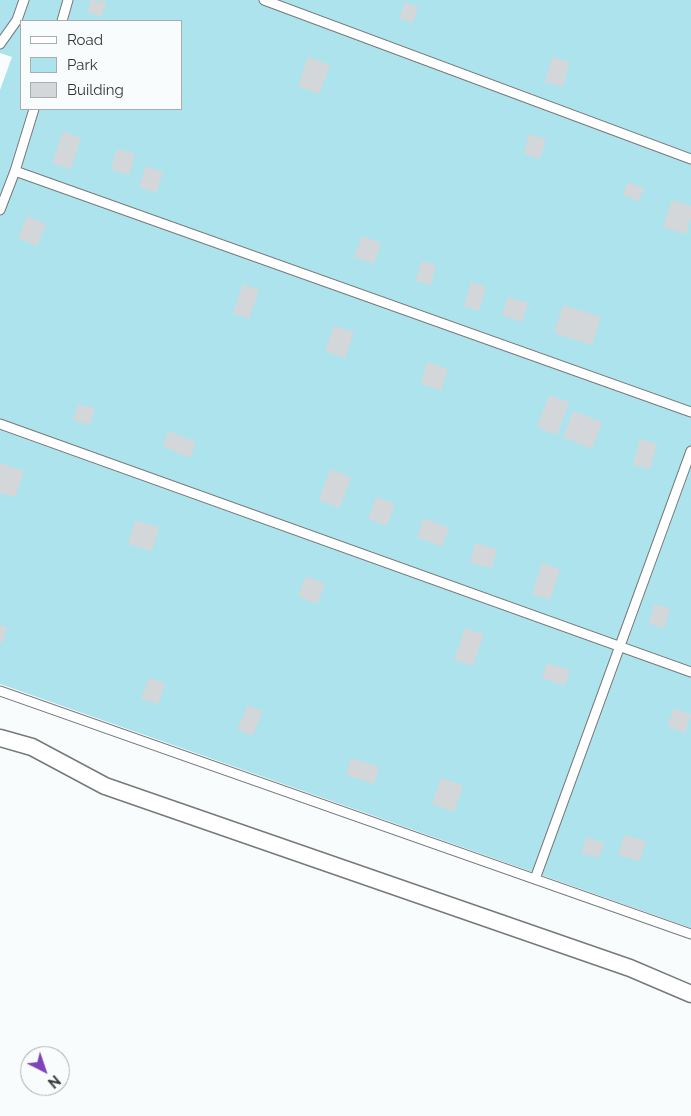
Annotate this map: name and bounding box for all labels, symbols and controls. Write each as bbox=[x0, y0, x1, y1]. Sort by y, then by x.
legend bbox=[20, 20, 182, 110]
text: Road bbox=[67, 31, 103, 49]
text: Park bbox=[67, 56, 98, 74]
text: Building bbox=[67, 81, 124, 99]
north arrow bbox=[20, 1046, 70, 1096]
text: N bbox=[45, 1072, 63, 1091]

